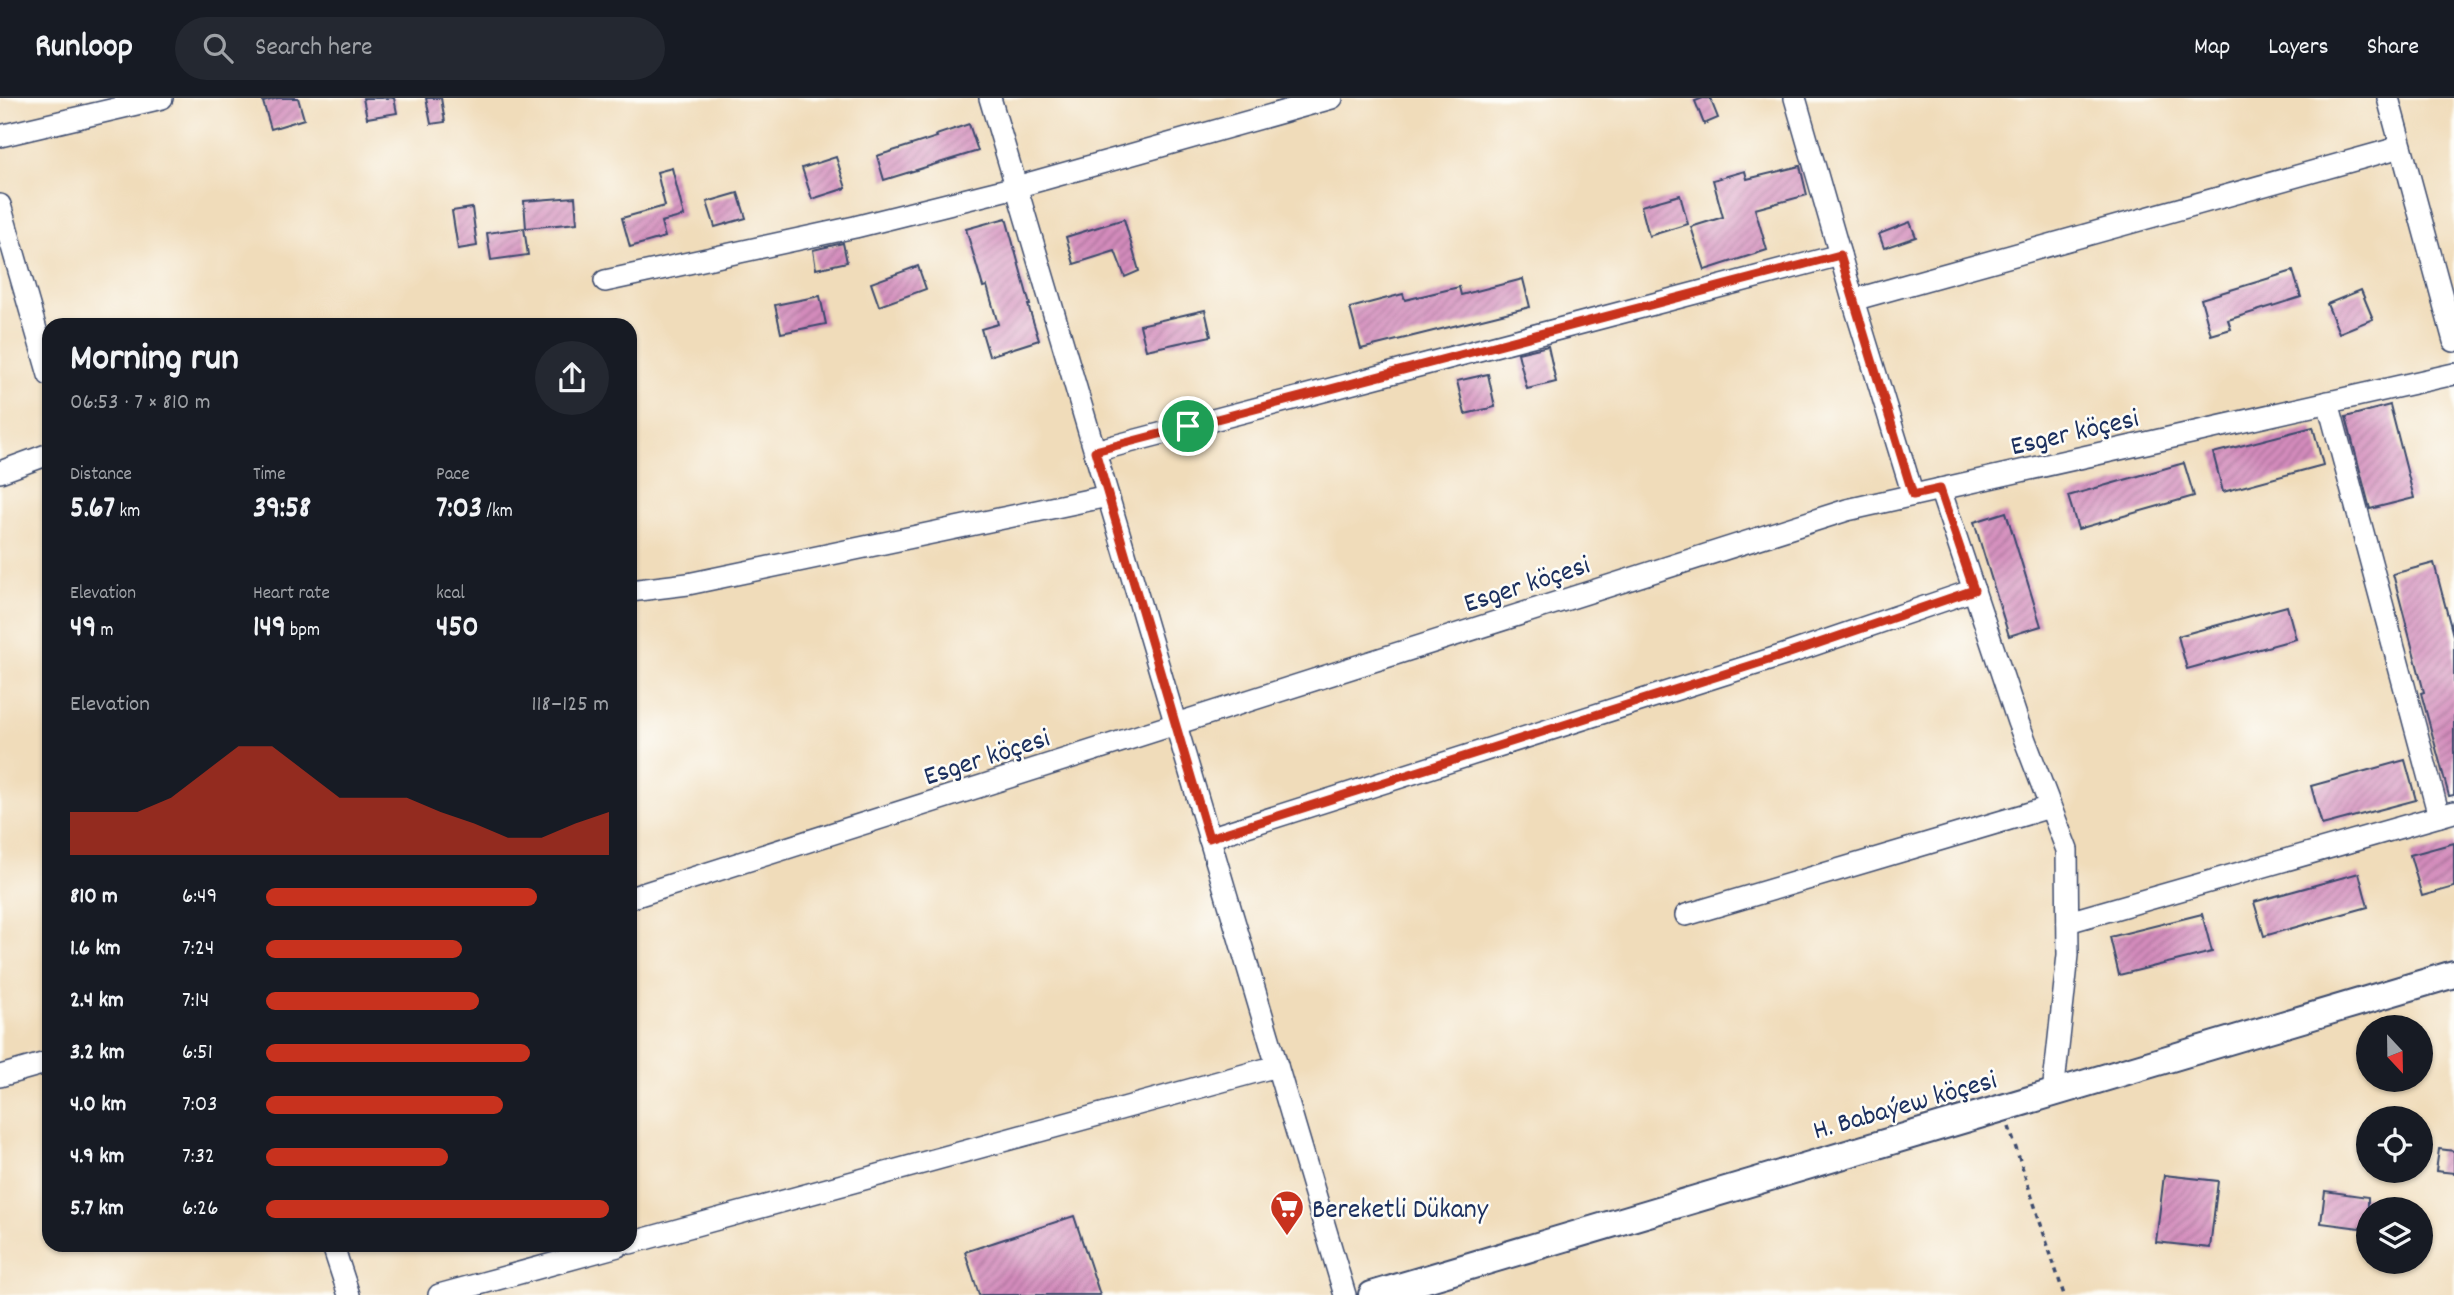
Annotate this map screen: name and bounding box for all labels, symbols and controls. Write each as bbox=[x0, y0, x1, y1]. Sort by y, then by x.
search box bbox=[175, 17, 665, 80]
text: Runloop bbox=[35, 25, 133, 72]
icon: search bbox=[199, 29, 237, 67]
text: Search here bbox=[255, 30, 372, 67]
text: Map bbox=[2194, 31, 2230, 65]
text: Layers bbox=[2268, 31, 2329, 65]
text: Share bbox=[2367, 31, 2419, 65]
text: Morning run bbox=[70, 333, 239, 388]
button: share bbox=[535, 341, 609, 415]
text: 06:53 · 7 × 810 m bbox=[70, 387, 210, 420]
pin bbox=[1158, 396, 1218, 456]
street label: Esger köçesi bbox=[2007, 401, 2143, 469]
icon: arrive bbox=[1169, 407, 1207, 445]
text: Distance bbox=[70, 462, 132, 489]
text: Time bbox=[253, 462, 286, 489]
text: Pace bbox=[436, 462, 470, 489]
text: 5.67 bbox=[70, 489, 115, 532]
text: 39:58 bbox=[253, 489, 311, 532]
text: 7:03 bbox=[436, 489, 482, 532]
text: km bbox=[115, 499, 140, 526]
text: /km bbox=[482, 499, 513, 526]
street label: Esger köçesi bbox=[1459, 548, 1596, 626]
text: Elevation bbox=[70, 581, 136, 608]
text: Heart rate bbox=[253, 581, 330, 608]
text: kcal bbox=[436, 581, 465, 608]
text: 49 bbox=[70, 608, 96, 651]
text: 149 bbox=[253, 608, 286, 651]
text: 450 bbox=[436, 608, 479, 651]
text: m bbox=[96, 618, 114, 645]
text: bpm bbox=[286, 618, 320, 645]
text: Elevation bbox=[70, 689, 150, 722]
text: 118–125 m bbox=[531, 689, 609, 722]
street label: Esger köçesi bbox=[919, 721, 1056, 799]
text: 810 m bbox=[70, 881, 118, 914]
text: 6:49 bbox=[182, 881, 217, 914]
text: 1.6 km bbox=[70, 933, 121, 966]
text: 7:24 bbox=[182, 933, 214, 966]
text: 2.4 km bbox=[70, 985, 124, 1018]
text: 7:14 bbox=[182, 985, 209, 1018]
north arrow bbox=[2356, 1015, 2432, 1092]
map controls bbox=[2356, 1015, 2433, 1274]
text: 3.2 km bbox=[70, 1037, 125, 1070]
text: 6:51 bbox=[182, 1037, 213, 1070]
street label: H. Babaýew köçesi bbox=[1809, 1062, 2002, 1153]
text: 4.0 km bbox=[70, 1089, 126, 1122]
text: 7:03 bbox=[182, 1089, 217, 1122]
button: locate bbox=[2356, 1106, 2433, 1183]
text: 4.9 km bbox=[70, 1141, 124, 1174]
text: 7:32 bbox=[182, 1141, 215, 1174]
supermarket icon: Bereketli Dükany bbox=[1268, 1188, 1306, 1237]
place label: Bereketli Dükany bbox=[1312, 1192, 1489, 1232]
text: 5.7 km bbox=[70, 1193, 124, 1226]
text: 6:26 bbox=[182, 1193, 218, 1226]
button: layers bbox=[2356, 1197, 2433, 1274]

